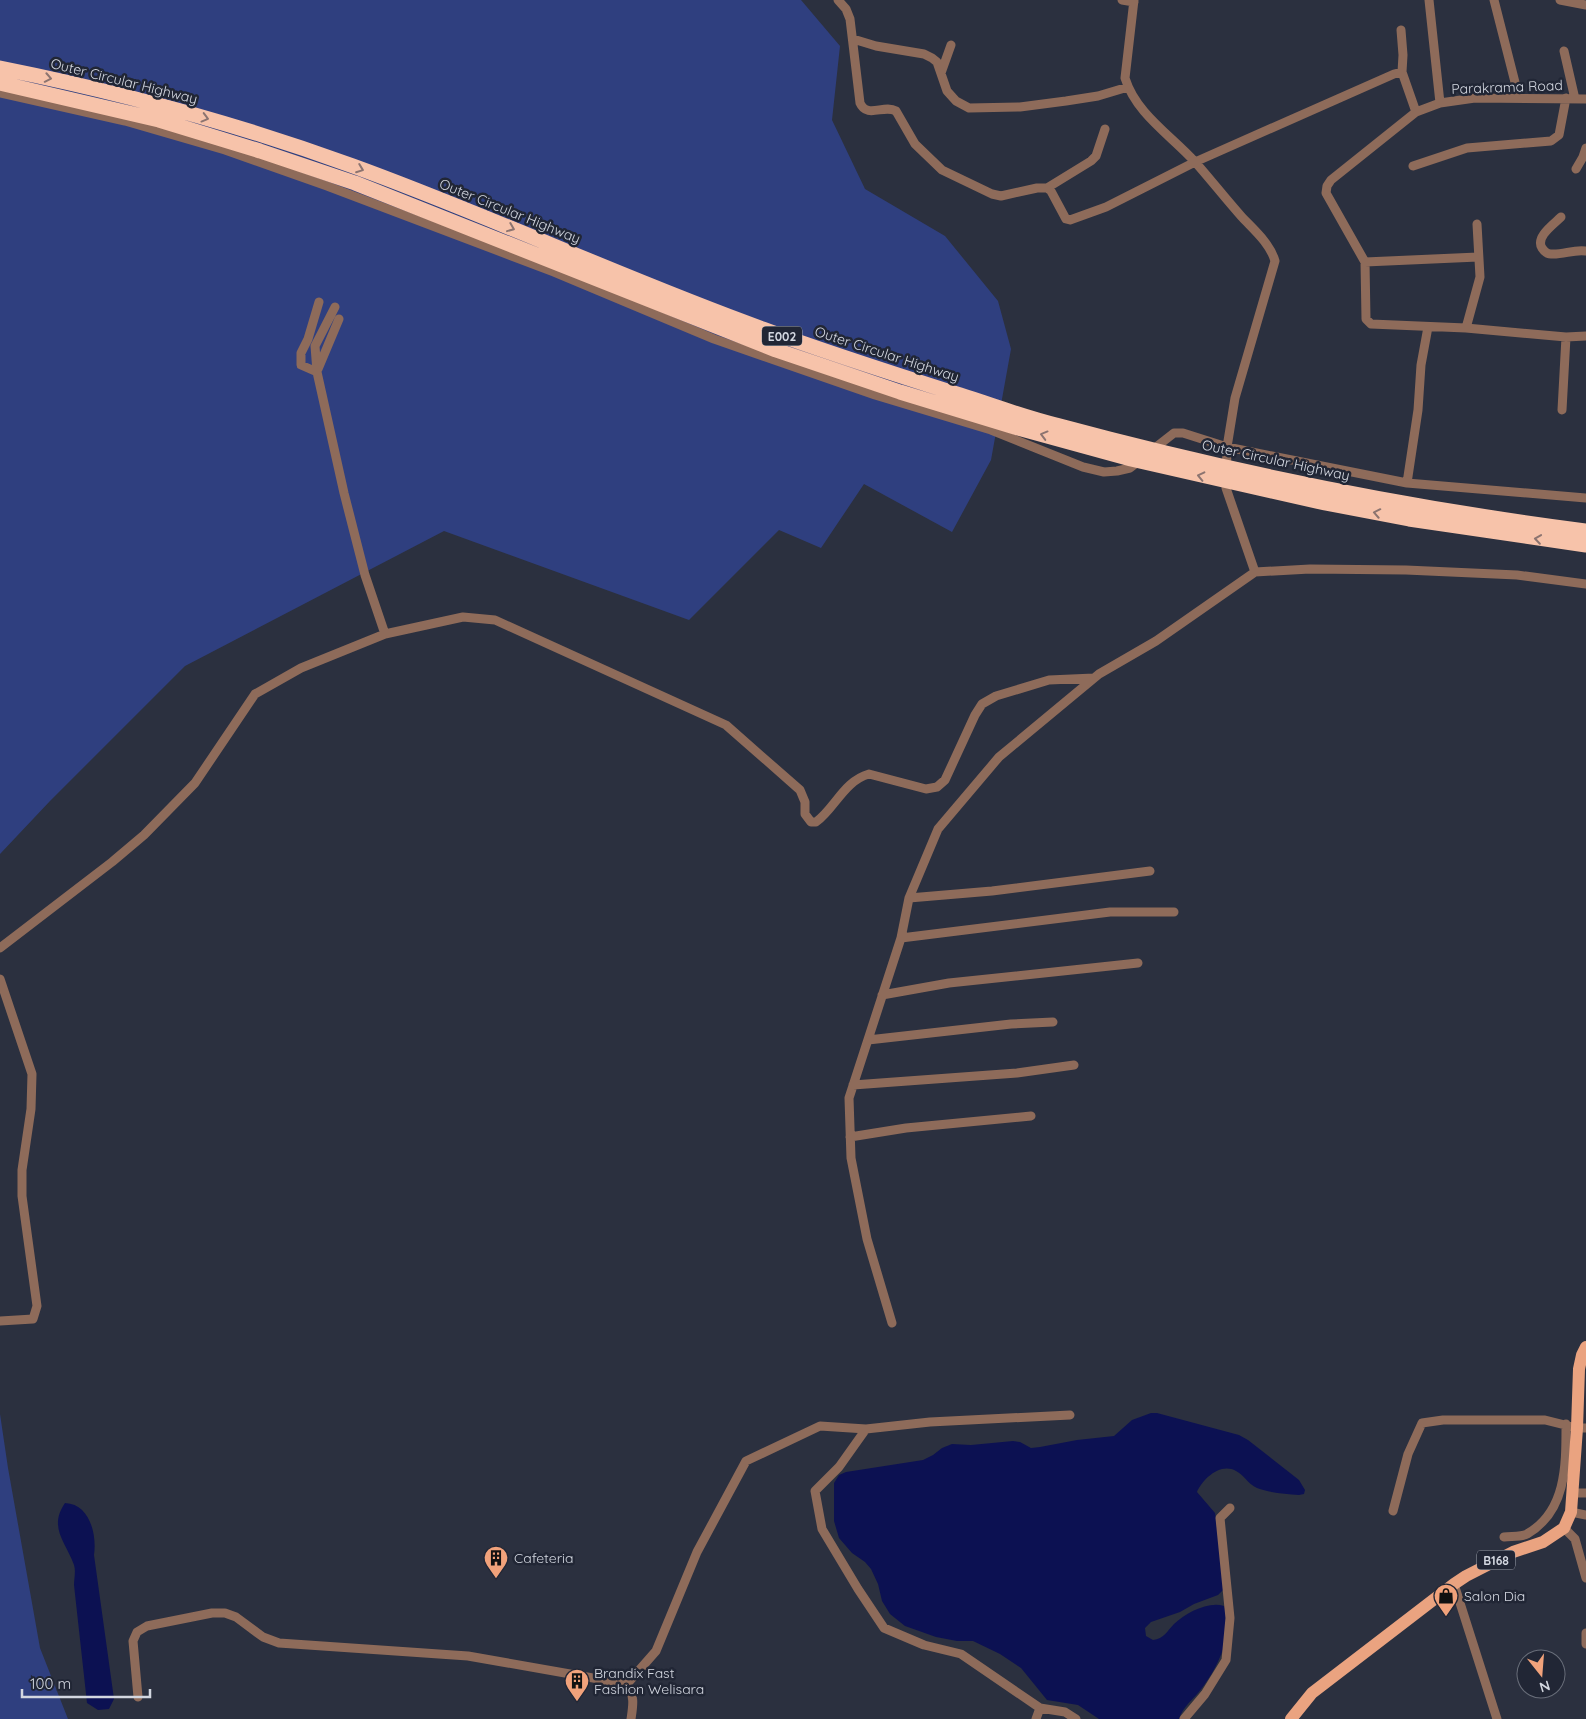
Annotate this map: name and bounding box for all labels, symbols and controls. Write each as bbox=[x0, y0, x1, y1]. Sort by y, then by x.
street label: Outer Circular Highway bbox=[49, 54, 199, 108]
one-way arrow bbox=[43, 72, 52, 83]
street label: Parakrama Road bbox=[1451, 76, 1563, 98]
one-way arrow bbox=[201, 112, 210, 123]
one-way arrow bbox=[355, 163, 363, 173]
street label: Outer Circular Highway bbox=[437, 174, 583, 248]
one-way arrow bbox=[506, 222, 515, 233]
street label: Outer Circular Highway bbox=[813, 322, 961, 386]
road number: E002 bbox=[762, 326, 802, 346]
one-way arrow bbox=[1040, 431, 1048, 441]
street label: Outer Circular Highway bbox=[1200, 436, 1352, 484]
one-way arrow bbox=[1197, 471, 1206, 482]
one-way arrow bbox=[1373, 508, 1382, 519]
one-way arrow bbox=[1533, 534, 1541, 545]
building icon: Cafeteria bbox=[483, 1545, 509, 1579]
place label: Cafeteria bbox=[514, 1549, 574, 1567]
road number: B168 bbox=[1477, 1550, 1515, 1570]
shop icon: Salon Dia bbox=[1433, 1583, 1459, 1617]
place label: Salon Dia bbox=[1464, 1587, 1525, 1605]
north arrow bbox=[1516, 1649, 1566, 1699]
place label: Brandix Fast Fashion Welisara bbox=[594, 1664, 704, 1698]
scale bar bbox=[22, 1666, 150, 1698]
building icon: Brandix Fast Fashion Welisara bbox=[564, 1668, 590, 1702]
text: 100 m bbox=[30, 1674, 71, 1693]
text: N bbox=[1537, 1676, 1552, 1697]

